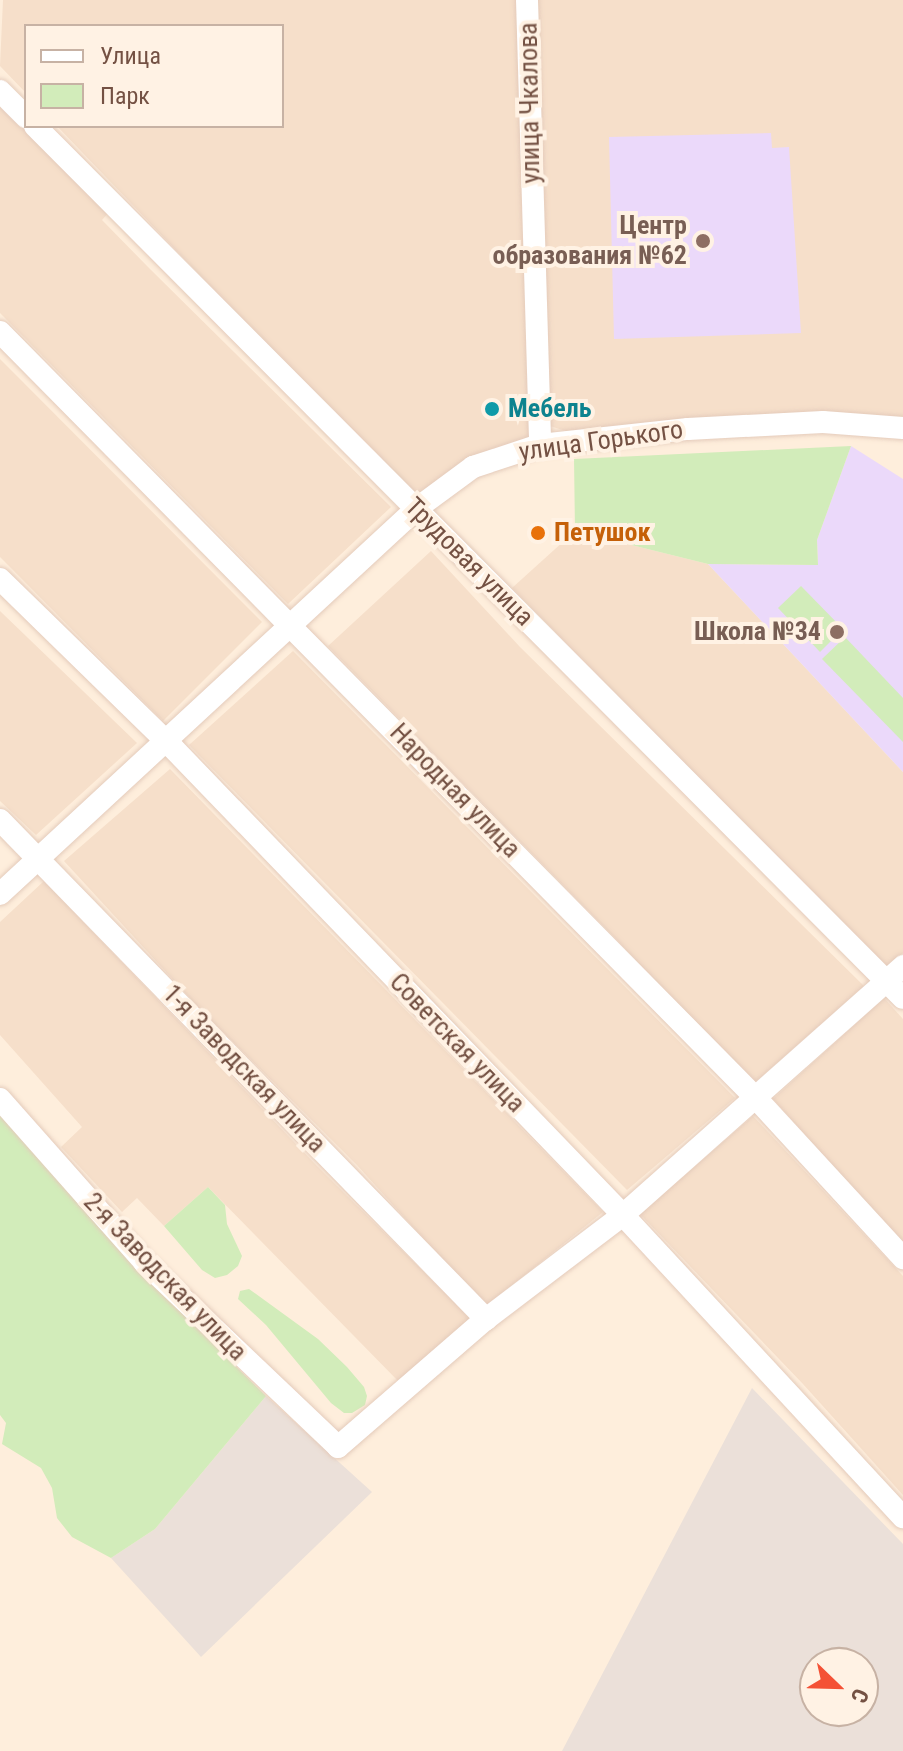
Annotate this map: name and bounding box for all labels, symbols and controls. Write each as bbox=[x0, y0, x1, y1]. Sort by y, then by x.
street label: улица Чкалова bbox=[513, 22, 547, 184]
legend bbox=[24, 24, 284, 128]
text: Улица bbox=[100, 42, 161, 70]
text: Парк bbox=[100, 82, 150, 110]
place label: Центр образования №62 bbox=[492, 210, 687, 272]
marker: Центр образования №62 bbox=[694, 232, 712, 250]
place label: Мебель bbox=[508, 393, 591, 425]
marker: Мебель bbox=[483, 400, 501, 418]
street label: улица Горького bbox=[517, 414, 685, 468]
street label: Трудовая улица bbox=[398, 491, 540, 633]
place label: Петушок bbox=[554, 517, 651, 549]
marker: Петушок bbox=[529, 524, 547, 542]
place label: Школа №34 bbox=[694, 616, 821, 648]
marker: Школа №34 bbox=[828, 623, 846, 641]
street label: Народная улица bbox=[383, 717, 527, 865]
street label: Советская улица bbox=[383, 967, 531, 1119]
street label: 1-я Заводская улица bbox=[156, 979, 332, 1159]
street label: 2-я Заводская улица bbox=[77, 1187, 253, 1367]
north arrow bbox=[799, 1647, 879, 1727]
text: С bbox=[846, 1685, 874, 1706]

